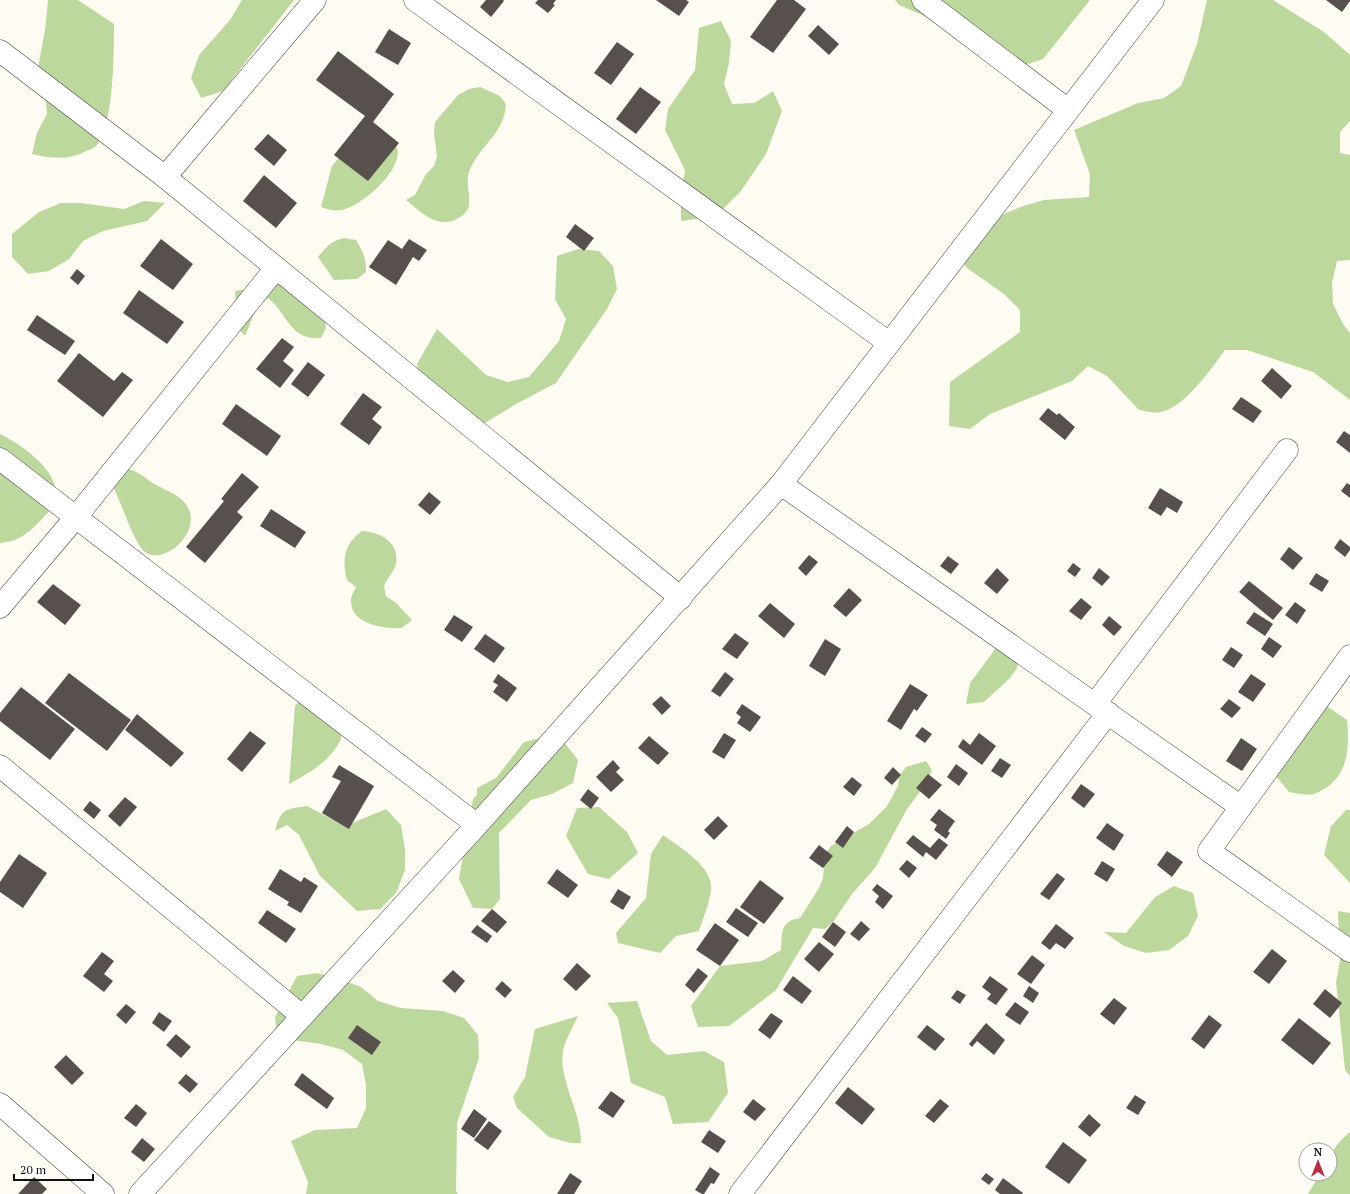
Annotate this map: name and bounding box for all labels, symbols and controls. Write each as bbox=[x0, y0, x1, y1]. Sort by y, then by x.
north arrow bbox=[1298, 1142, 1338, 1182]
text: N bbox=[1314, 1145, 1323, 1159]
scale bar bbox=[14, 1156, 93, 1182]
text: 20 m bbox=[20, 1162, 47, 1177]

